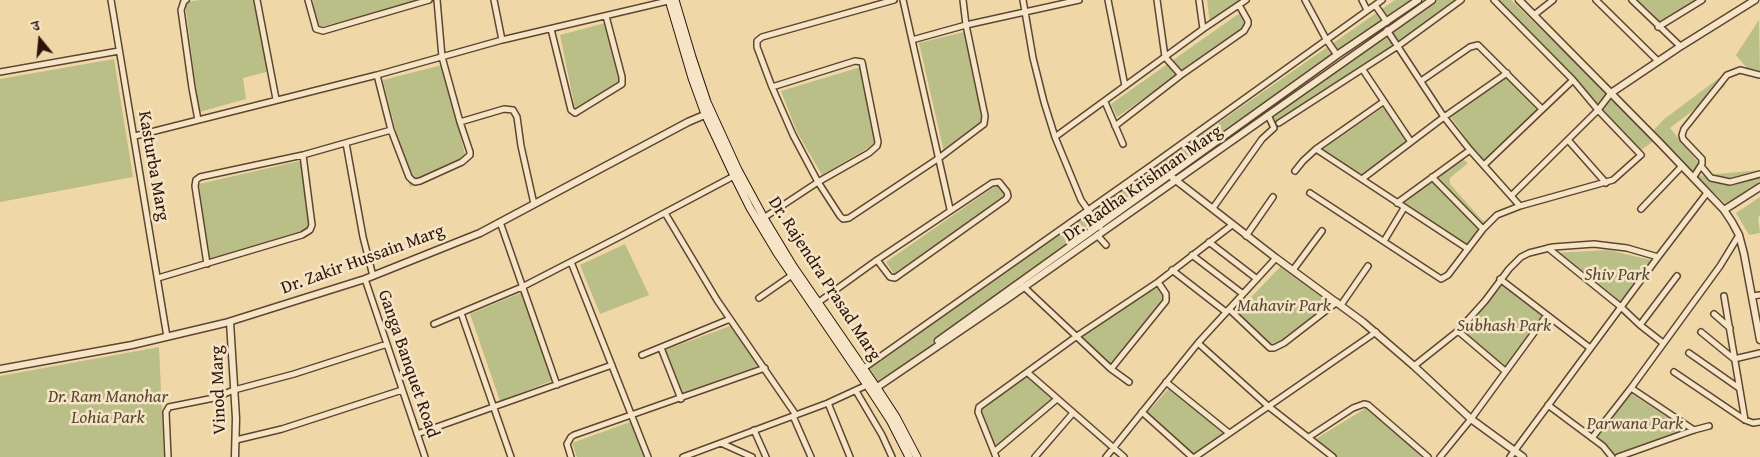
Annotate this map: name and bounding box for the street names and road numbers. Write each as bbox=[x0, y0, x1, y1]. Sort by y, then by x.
street label: Kasturba Marg bbox=[133, 109, 173, 223]
street label: Dr. Radha Krishnan Marg bbox=[1059, 121, 1227, 247]
street label: Dr. Rajendra Prasad Marg bbox=[763, 193, 885, 365]
street label: Dr. Zakir Hussain Marg bbox=[278, 220, 448, 300]
street label: Ganga Banquet Road bbox=[373, 287, 443, 441]
street label: Vinod Marg bbox=[207, 345, 231, 435]

